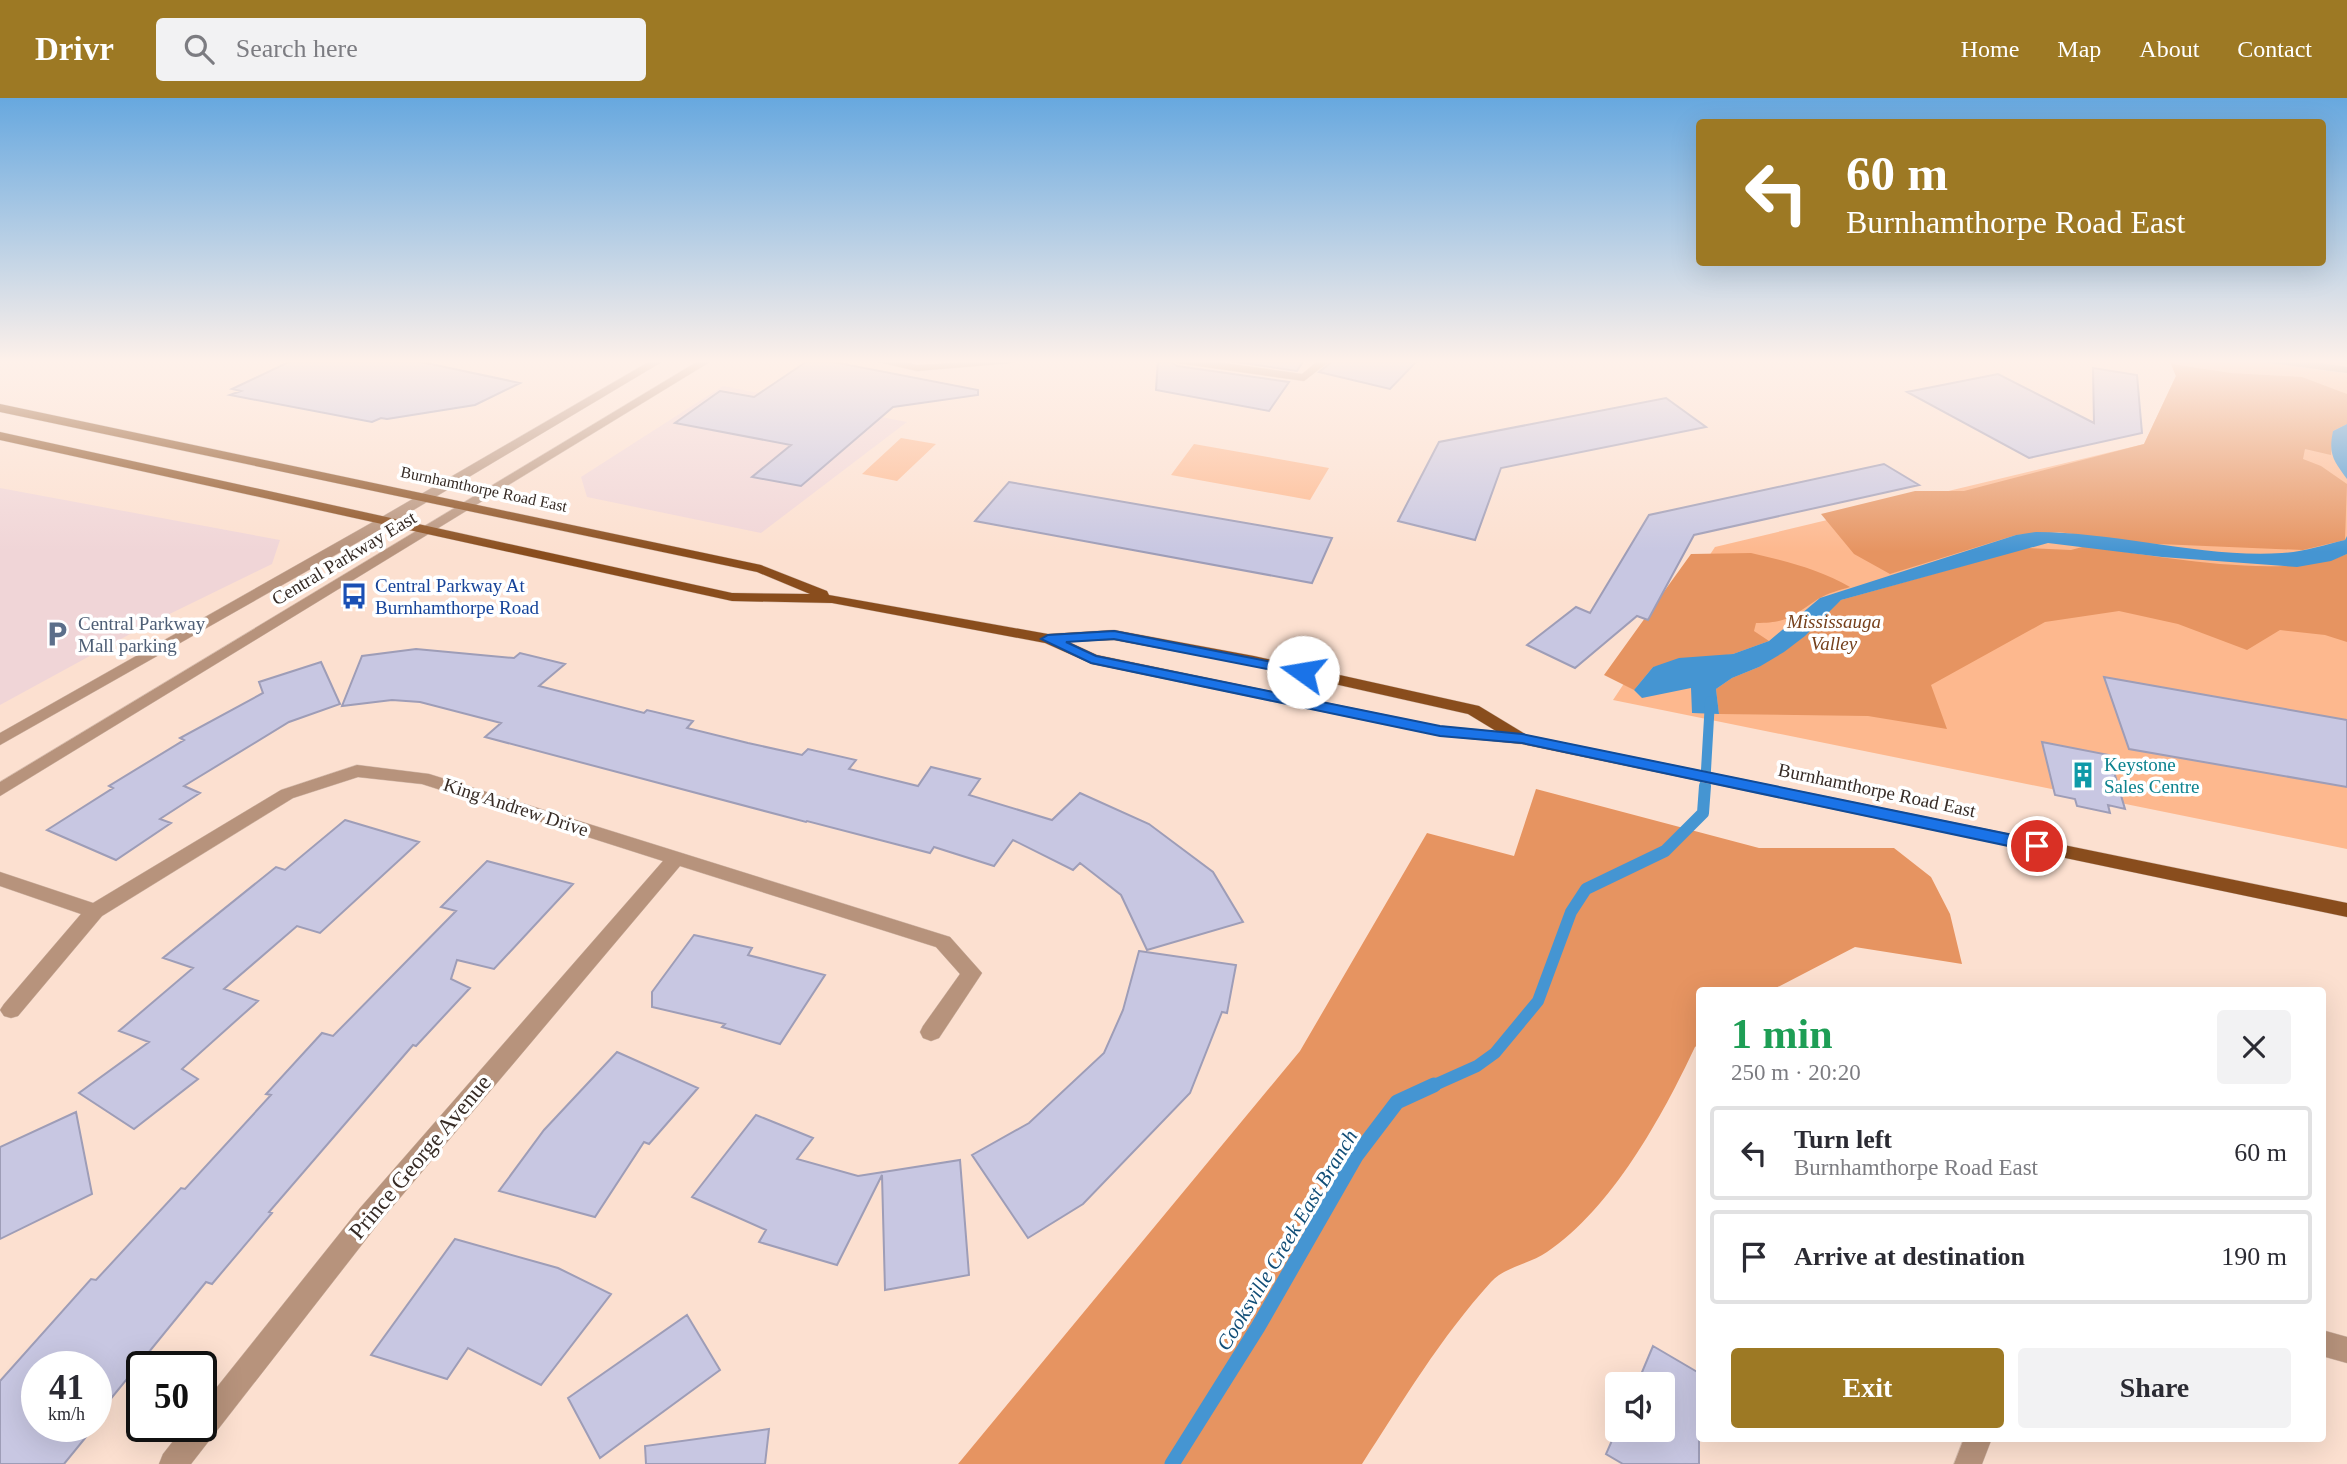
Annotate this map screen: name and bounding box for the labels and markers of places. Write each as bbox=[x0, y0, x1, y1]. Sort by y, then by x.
place label: Central Parkway At Burnhamthorpe Road bbox=[375, 575, 540, 618]
bus stop icon: Central Parkway At Burnhamthorpe Road bbox=[339, 581, 369, 611]
place label: Central Parkway Mall parking bbox=[78, 613, 206, 656]
parking icon: Central Parkway Mall parking bbox=[42, 619, 72, 649]
place label: Keystone Sales Centre bbox=[2104, 754, 2200, 797]
building icon: Keystone Sales Centre bbox=[2068, 760, 2098, 790]
pin bbox=[2007, 816, 2067, 876]

